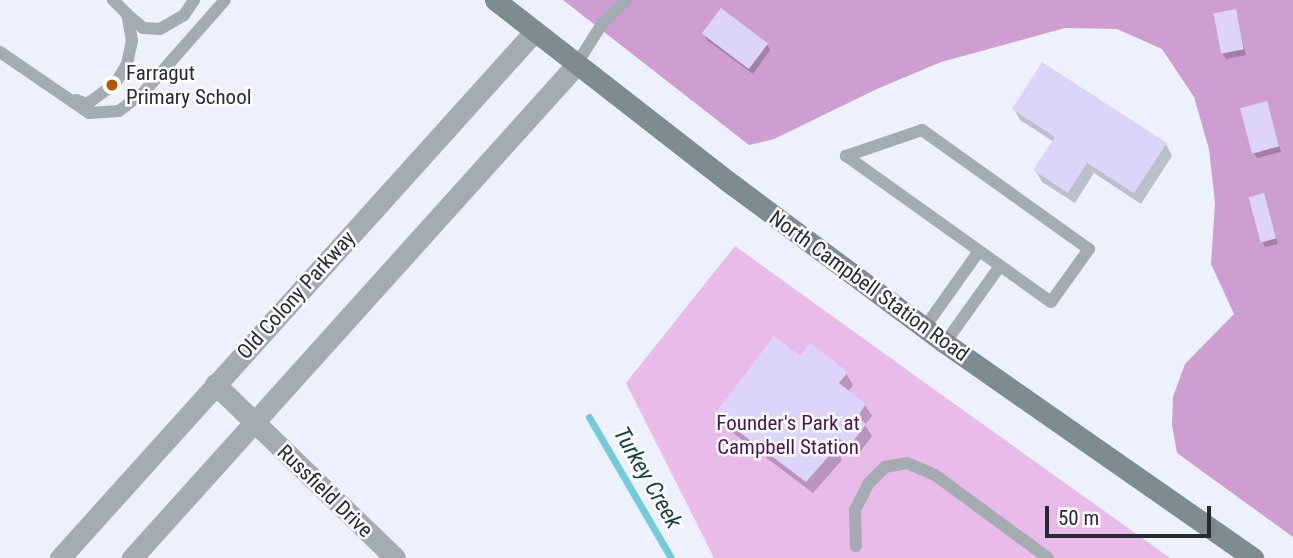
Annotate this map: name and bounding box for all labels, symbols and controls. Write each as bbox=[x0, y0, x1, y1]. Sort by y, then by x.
place label: Farragut Primary School bbox=[126, 60, 252, 110]
marker: Farragut Primary School bbox=[104, 77, 120, 93]
street label: North Campbell Station Road bbox=[764, 205, 974, 367]
street label: Old Colony Parkway bbox=[232, 226, 360, 364]
park label: Founder's Park at Campbell Station bbox=[716, 410, 860, 460]
water label: Turkey Creek bbox=[607, 422, 687, 534]
street label: Russfield Drive bbox=[272, 439, 378, 543]
scale bar bbox=[1048, 491, 1214, 536]
text: 50 m bbox=[1058, 506, 1099, 530]

